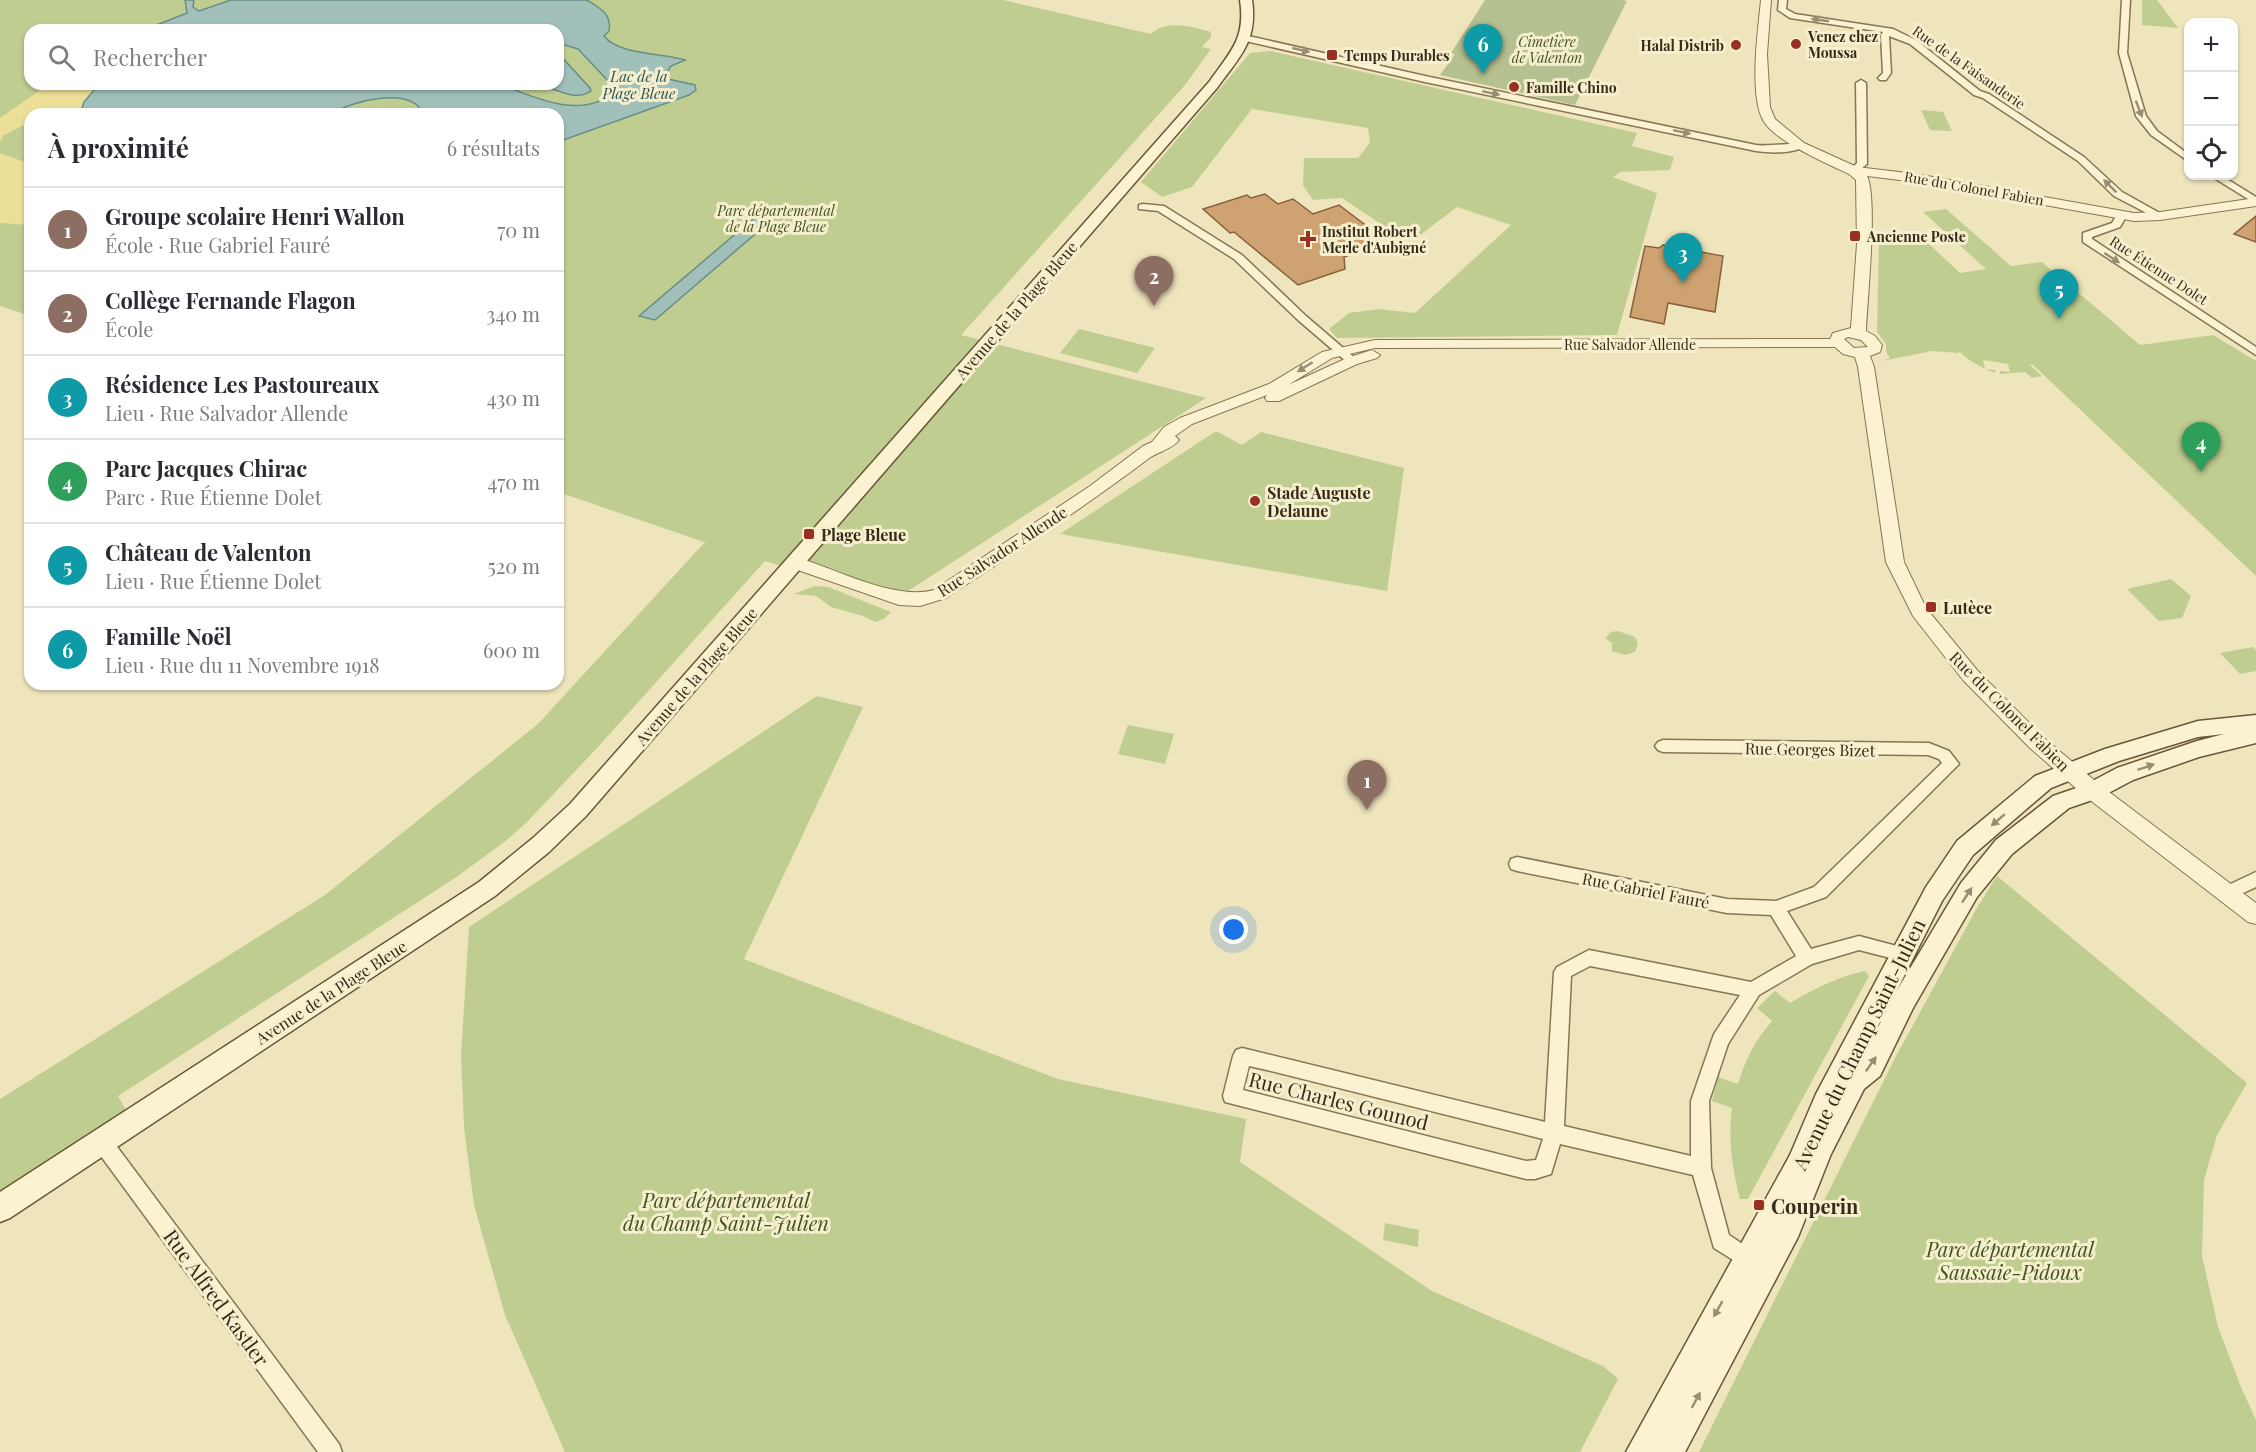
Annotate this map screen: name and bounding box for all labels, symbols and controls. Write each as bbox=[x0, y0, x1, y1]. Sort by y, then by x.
one-way arrow bbox=[1810, 15, 1829, 24]
map controls bbox=[2184, 18, 2238, 180]
button: + bbox=[2184, 18, 2238, 72]
street label: Rue de la Faisanderie bbox=[1909, 21, 2029, 113]
search box bbox=[24, 24, 564, 90]
pin: 6 bbox=[1464, 25, 1502, 74]
place label: Venez chez Moussa bbox=[1807, 27, 1878, 62]
park label: Cimetière de Valenton bbox=[1512, 32, 1582, 67]
place label: Halal Distrib bbox=[1641, 36, 1724, 55]
marker: Venez chez Moussa bbox=[1789, 37, 1803, 51]
marker: Halal Distrib bbox=[1729, 38, 1743, 52]
icon: search bbox=[45, 41, 78, 74]
text: Rechercher bbox=[93, 42, 207, 72]
one-way arrow bbox=[1292, 46, 1310, 56]
place label: Temps Durables bbox=[1344, 46, 1450, 65]
marker: Temps Durables bbox=[1325, 48, 1339, 62]
water label: Lac de la Plage Bleue bbox=[602, 66, 676, 103]
button: − bbox=[2184, 72, 2238, 126]
place label: Famille Chino bbox=[1526, 78, 1617, 97]
marker: Famille Chino bbox=[1507, 80, 1521, 94]
one-way arrow bbox=[1482, 89, 1501, 98]
one-way arrow bbox=[2135, 100, 2144, 118]
button: locate bbox=[2184, 126, 2238, 180]
one-way arrow bbox=[1673, 128, 1691, 138]
text: À proximité bbox=[48, 130, 189, 165]
text: 6 résultats bbox=[447, 134, 540, 161]
street label: Rue du Colonel Fabien bbox=[1903, 166, 2046, 210]
one-way arrow bbox=[2103, 180, 2117, 194]
text: Groupe scolaire Henri Wallon bbox=[105, 201, 405, 231]
park label: Parc départemental de la Plage Bleue bbox=[716, 201, 836, 236]
text: 1 bbox=[64, 216, 71, 243]
text: 70 m bbox=[497, 216, 540, 243]
place label: Institut Robert Merle d'Aubigné bbox=[1322, 222, 1426, 257]
place label: Ancienne Poste bbox=[1866, 227, 1966, 246]
marker: Ancienne Poste bbox=[1848, 229, 1862, 243]
marker: Institut Robert Merle d'Aubigné bbox=[1299, 230, 1317, 248]
text: École · Rue Gabriel Fauré bbox=[105, 231, 330, 258]
street label: Rue Étienne Dolet bbox=[2106, 231, 2213, 309]
pin: 3 bbox=[1664, 234, 1702, 283]
street label: Avenue de la Plage Bleue bbox=[950, 237, 1082, 384]
one-way arrow bbox=[2104, 252, 2120, 264]
pin: 2 bbox=[1134, 256, 1174, 306]
pin: 5 bbox=[2040, 270, 2078, 319]
text: Collège Fernande Flagon bbox=[105, 285, 356, 315]
text: 2 bbox=[62, 300, 73, 327]
text: 340 m bbox=[486, 300, 540, 327]
text: École bbox=[105, 315, 153, 342]
street label: Rue Salvador Allende bbox=[1564, 335, 1696, 354]
one-way arrow bbox=[1297, 362, 1313, 373]
text: Résidence Les Pastoureaux bbox=[105, 369, 379, 399]
text: 3 bbox=[63, 384, 72, 411]
text: 430 m bbox=[487, 384, 540, 411]
text: Lieu · Rue Salvador Allende bbox=[105, 399, 348, 426]
pin: 4 bbox=[2182, 422, 2220, 472]
text: Parc Jacques Chirac bbox=[105, 453, 307, 483]
text: 4 bbox=[62, 468, 73, 495]
text: 470 m bbox=[488, 468, 540, 495]
place label: Stade Auguste Delaune bbox=[1267, 482, 1370, 521]
text: Parc · Rue Étienne Dolet bbox=[105, 483, 322, 510]
marker: Stade Auguste Delaune bbox=[1248, 494, 1262, 508]
street label: Rue Salvador Allende bbox=[933, 501, 1071, 601]
place label: Plage Bleue bbox=[821, 524, 906, 545]
marker: Plage Bleue bbox=[802, 527, 816, 541]
text: Château de Valenton bbox=[105, 537, 312, 567]
text: 5 bbox=[63, 552, 72, 579]
text: 520 m bbox=[487, 552, 540, 579]
text: Lieu · Rue Étienne Dolet bbox=[105, 567, 321, 594]
place label: Lutèce bbox=[1943, 597, 1992, 618]
marker: Lutèce bbox=[1924, 600, 1938, 614]
street label: Avenue de la Plage Bleue bbox=[630, 603, 762, 750]
text: Famille Noël bbox=[105, 621, 232, 651]
text: 6 bbox=[62, 636, 73, 663]
text: 600 m bbox=[483, 636, 540, 663]
street label: Rue du Colonel Fabien bbox=[1945, 646, 2075, 776]
text: Lieu · Rue du 11 Novembre 1918 bbox=[105, 651, 380, 678]
street label: Rue Georges Bizet bbox=[1745, 737, 1876, 761]
pin: 1 bbox=[1348, 760, 1386, 810]
one-way arrow bbox=[2137, 762, 2155, 772]
one-way arrow bbox=[1990, 813, 2006, 826]
street label: Rue Gabriel Fauré bbox=[1580, 867, 1712, 913]
one-way arrow bbox=[1961, 887, 1973, 903]
street label: Avenue du Champ Saint-Julien bbox=[1785, 914, 1931, 1175]
your location bbox=[1219, 915, 1248, 944]
street label: Avenue de la Plage Bleue bbox=[251, 935, 410, 1049]
one-way arrow bbox=[1865, 1056, 1877, 1072]
street label: Rue Charles Gounod bbox=[1246, 1065, 1432, 1135]
park label: Parc départemental du Champ Saint-Julien bbox=[623, 1186, 829, 1236]
place label: Couperin bbox=[1771, 1192, 1859, 1219]
marker: Couperin bbox=[1752, 1198, 1766, 1212]
street label: Rue Alfred Kastler bbox=[158, 1223, 276, 1371]
park label: Parc départemental Saussaie-Pidoux bbox=[1925, 1235, 2095, 1285]
one-way arrow bbox=[1713, 1301, 1723, 1318]
one-way arrow bbox=[1691, 1392, 1701, 1409]

